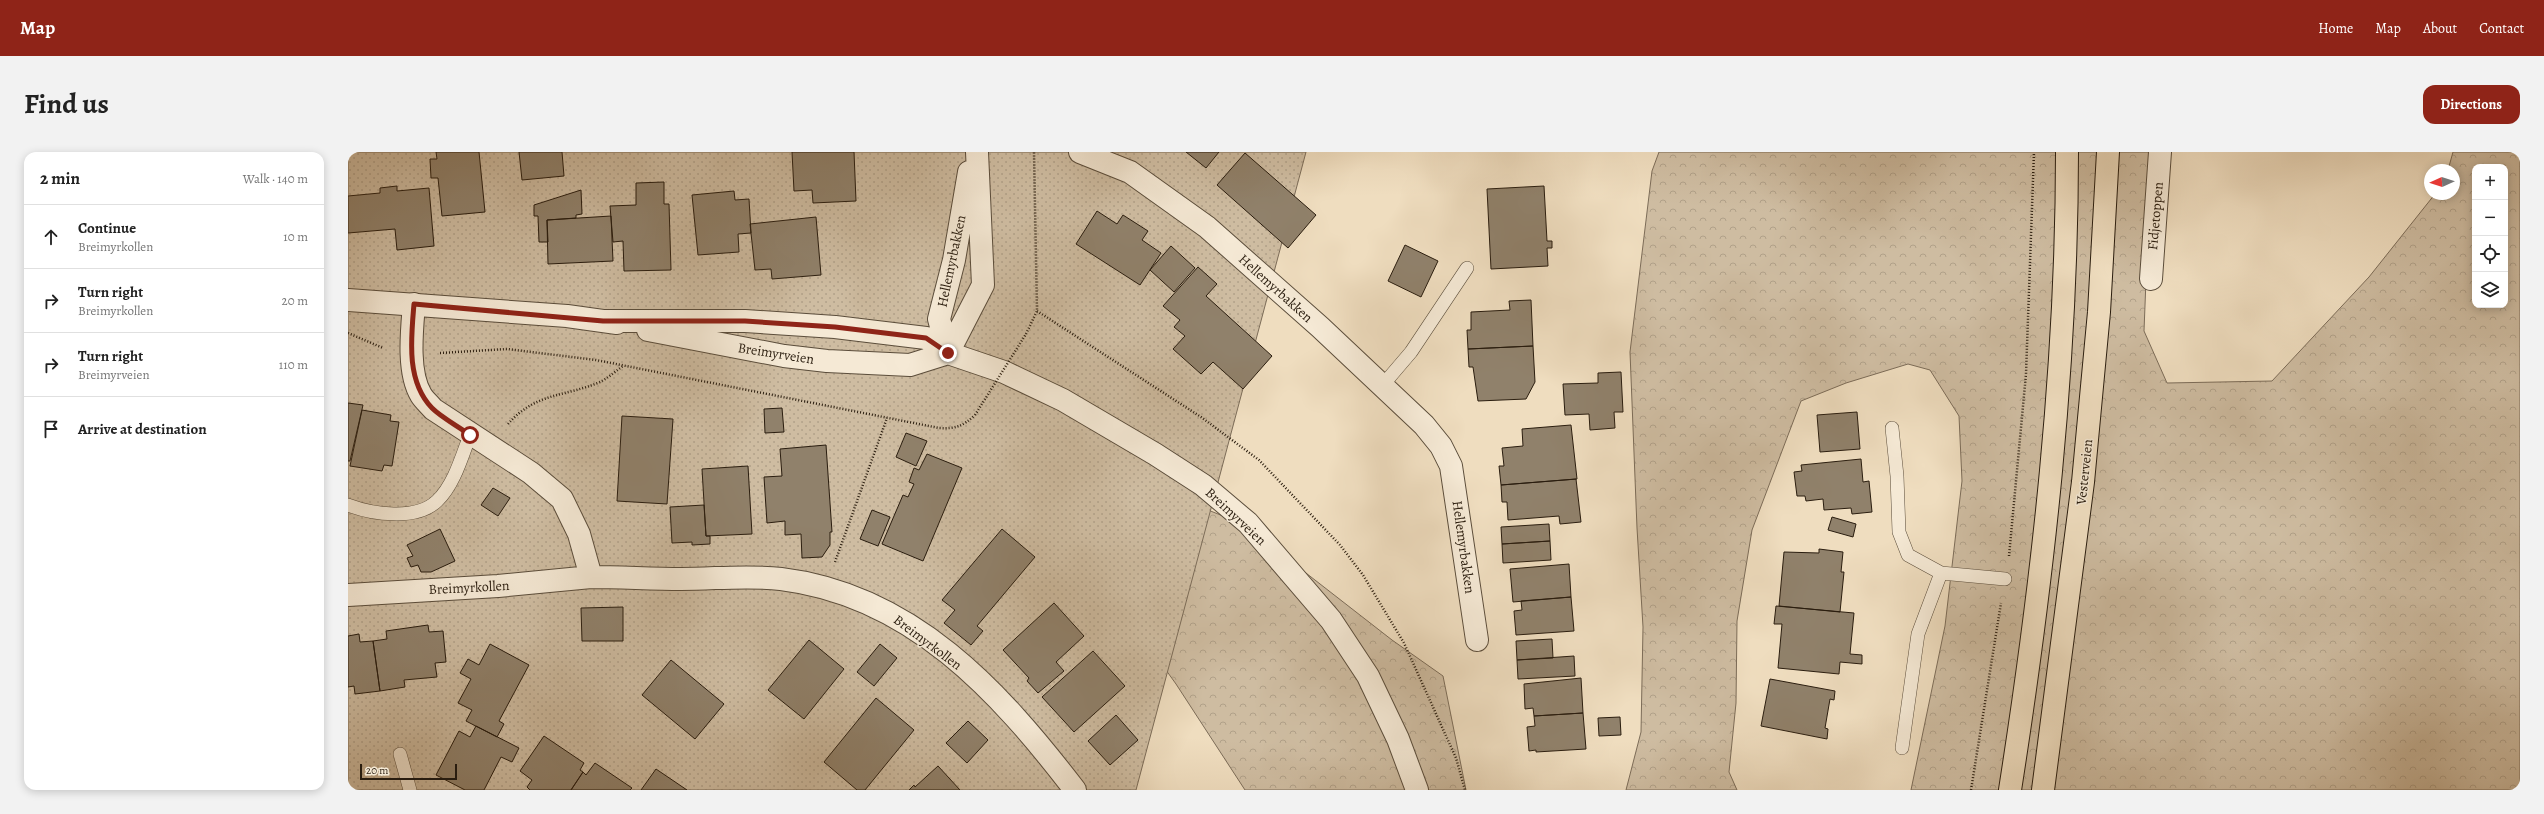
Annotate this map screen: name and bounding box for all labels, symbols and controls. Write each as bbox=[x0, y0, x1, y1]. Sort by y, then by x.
text: Map bbox=[20, 15, 55, 41]
text: Home bbox=[2318, 19, 2353, 38]
text: Map bbox=[2375, 19, 2401, 38]
text: About bbox=[2423, 19, 2457, 38]
text: Contact bbox=[2479, 19, 2524, 38]
text: Find us bbox=[24, 85, 109, 123]
button: Directions bbox=[2423, 85, 2520, 124]
north arrow bbox=[2424, 164, 2460, 200]
map controls bbox=[2472, 164, 2508, 308]
button: + bbox=[2472, 164, 2508, 200]
text: 2 min bbox=[40, 167, 80, 190]
text: Walk · 140 m bbox=[243, 170, 308, 187]
street label: Fidjetoppen bbox=[2143, 181, 2168, 251]
button: − bbox=[2472, 200, 2508, 236]
street label: Hellemyrbakken bbox=[932, 213, 971, 309]
text: Continue bbox=[78, 218, 136, 238]
icon: ahead bbox=[40, 226, 62, 248]
text: 10 m bbox=[283, 228, 308, 245]
button: locate bbox=[2472, 236, 2508, 272]
text: Breimyrkollen bbox=[78, 238, 153, 255]
street label: Hellemyrbakken bbox=[1234, 250, 1317, 327]
button: layers bbox=[2472, 272, 2508, 308]
text: Turn right bbox=[78, 282, 143, 302]
icon: right bbox=[40, 290, 62, 312]
text: 20 m bbox=[282, 292, 308, 309]
text: Breimyrkollen bbox=[78, 302, 153, 319]
street label: Breimyrveien bbox=[736, 338, 816, 369]
route end bbox=[939, 344, 957, 362]
text: Turn right bbox=[78, 346, 143, 366]
icon: right bbox=[40, 354, 62, 376]
text: 110 m bbox=[279, 356, 308, 373]
text: Breimyrveien bbox=[78, 366, 150, 383]
icon: arrive bbox=[40, 418, 62, 440]
text: Arrive at destination bbox=[78, 419, 207, 439]
route start bbox=[461, 426, 479, 444]
street label: Vesterveien bbox=[2071, 438, 2097, 507]
street label: Breimyrveien bbox=[1201, 483, 1271, 550]
street label: Hellemyrbakken bbox=[1448, 499, 1479, 595]
street label: Breimyrkollen bbox=[428, 576, 510, 599]
street label: Breimyrkollen bbox=[890, 610, 966, 675]
scale bar bbox=[360, 762, 457, 781]
text: 20 m bbox=[366, 763, 388, 778]

